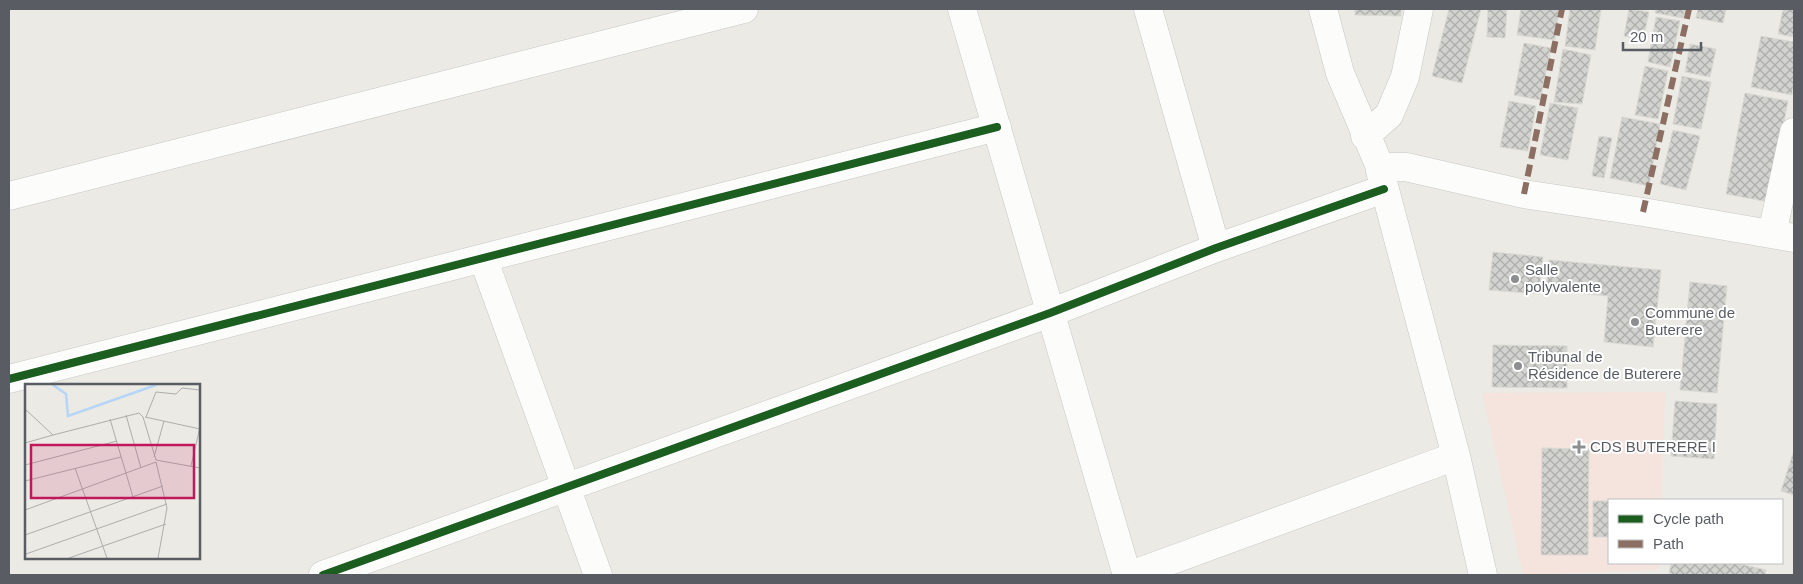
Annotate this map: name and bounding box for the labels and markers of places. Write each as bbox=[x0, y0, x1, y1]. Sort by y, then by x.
place label: Salle polyvalente bbox=[1525, 261, 1601, 295]
marker: Salle polyvalente bbox=[1509, 273, 1521, 285]
place label: Commune de Buterere bbox=[1645, 304, 1735, 338]
marker: Commune de Buterere bbox=[1629, 316, 1641, 328]
place label: Tribunal de Résidence de Buterere bbox=[1528, 348, 1681, 382]
marker: Tribunal de Résidence de Buterere bbox=[1512, 360, 1524, 372]
place label: CDS BUTERERE I bbox=[1590, 438, 1716, 455]
marker: CDS BUTERERE I bbox=[1572, 440, 1586, 454]

